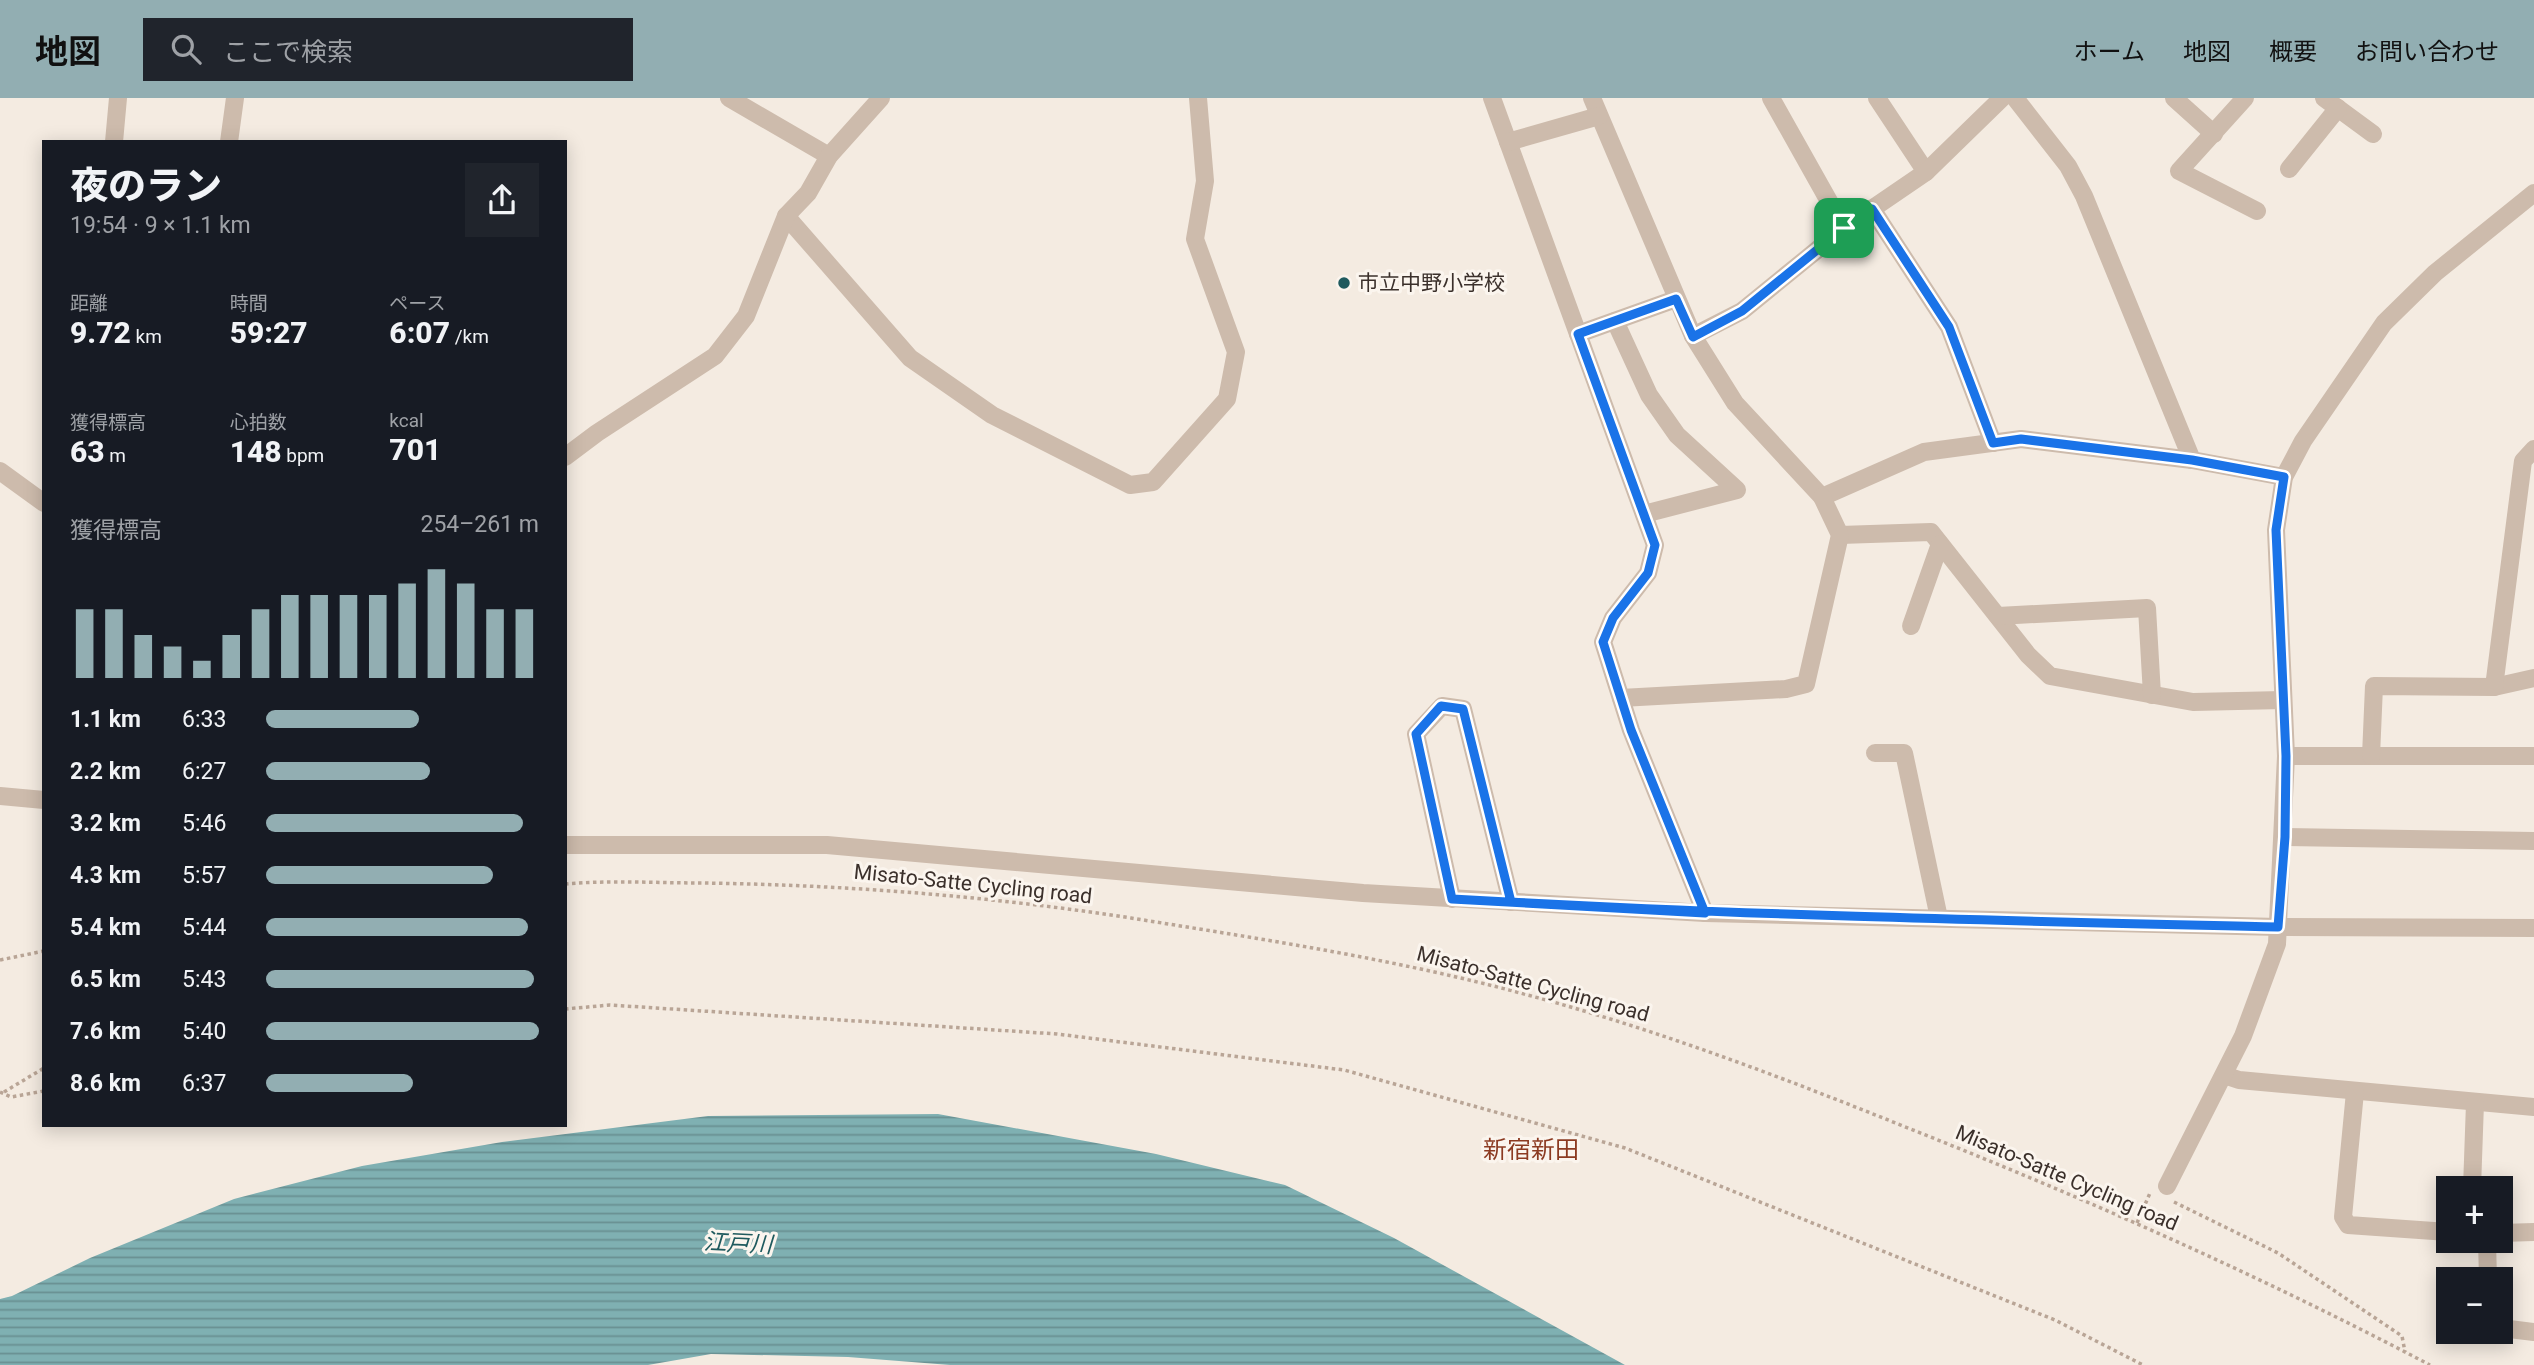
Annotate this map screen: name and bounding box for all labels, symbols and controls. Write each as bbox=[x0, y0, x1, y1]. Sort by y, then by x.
search box bbox=[143, 18, 633, 81]
icon: search bbox=[167, 30, 205, 68]
text: 地図 bbox=[35, 32, 101, 71]
text: ここで検索 bbox=[223, 37, 353, 67]
text: ホーム bbox=[2074, 38, 2145, 66]
text: 地図 bbox=[2183, 38, 2231, 66]
text: 概要 bbox=[2269, 38, 2317, 66]
text: お問い合わせ bbox=[2355, 38, 2499, 66]
button: share bbox=[465, 163, 539, 237]
text: 夜のラン bbox=[70, 164, 222, 208]
pin bbox=[1814, 198, 1874, 258]
icon: arrive bbox=[1825, 209, 1863, 247]
text: 19:54 · 9 × 1.1 km bbox=[70, 212, 251, 239]
place label: 市立中野小学校 bbox=[1358, 271, 1505, 295]
marker: 市立中野小学校 bbox=[1336, 275, 1352, 291]
text: 距離 bbox=[70, 292, 108, 315]
text: 時間 bbox=[230, 292, 268, 315]
text: ペース bbox=[389, 292, 445, 315]
text: 9.72 bbox=[70, 315, 131, 350]
text: 59:27 bbox=[230, 315, 308, 350]
text: 6:07 bbox=[389, 315, 450, 350]
text: km bbox=[131, 325, 162, 348]
text: /km bbox=[450, 325, 489, 348]
text: kcal bbox=[389, 409, 424, 432]
text: 獲得標高 bbox=[70, 411, 146, 434]
text: 心拍数 bbox=[230, 411, 287, 434]
text: 701 bbox=[389, 432, 441, 467]
text: 63 bbox=[70, 434, 105, 469]
text: 148 bbox=[230, 434, 282, 469]
text: m bbox=[105, 444, 126, 467]
text: bpm bbox=[282, 444, 324, 467]
text: 254–261 m bbox=[420, 511, 539, 538]
text: 獲得標高 bbox=[70, 517, 162, 544]
text: 1.1 km bbox=[70, 706, 141, 733]
text: 6:33 bbox=[182, 706, 226, 733]
text: 2.2 km bbox=[70, 758, 141, 785]
text: 6:27 bbox=[182, 758, 226, 785]
text: 3.2 km bbox=[70, 810, 141, 837]
text: 5:46 bbox=[182, 810, 226, 837]
street label: Misato-Satte Cycling road bbox=[853, 860, 1093, 908]
text: 4.3 km bbox=[70, 862, 141, 889]
text: 5:57 bbox=[182, 862, 226, 889]
text: 5.4 km bbox=[70, 914, 141, 941]
text: 5:44 bbox=[182, 914, 226, 941]
street label: Misato-Satte Cycling road bbox=[1414, 941, 1652, 1027]
text: 6.5 km bbox=[70, 966, 141, 993]
text: 5:43 bbox=[182, 966, 226, 993]
text: 7.6 km bbox=[70, 1018, 141, 1045]
text: 5:40 bbox=[182, 1018, 226, 1045]
text: 8.6 km bbox=[70, 1070, 141, 1097]
text: 6:37 bbox=[182, 1070, 226, 1097]
street label: Misato-Satte Cycling road bbox=[1952, 1120, 2182, 1236]
district label: 新宿新田 bbox=[1483, 1136, 1579, 1164]
map controls bbox=[2436, 1176, 2513, 1344]
button: + bbox=[2436, 1176, 2513, 1253]
water label: 江戸川 bbox=[703, 1228, 776, 1259]
button: − bbox=[2436, 1267, 2513, 1344]

